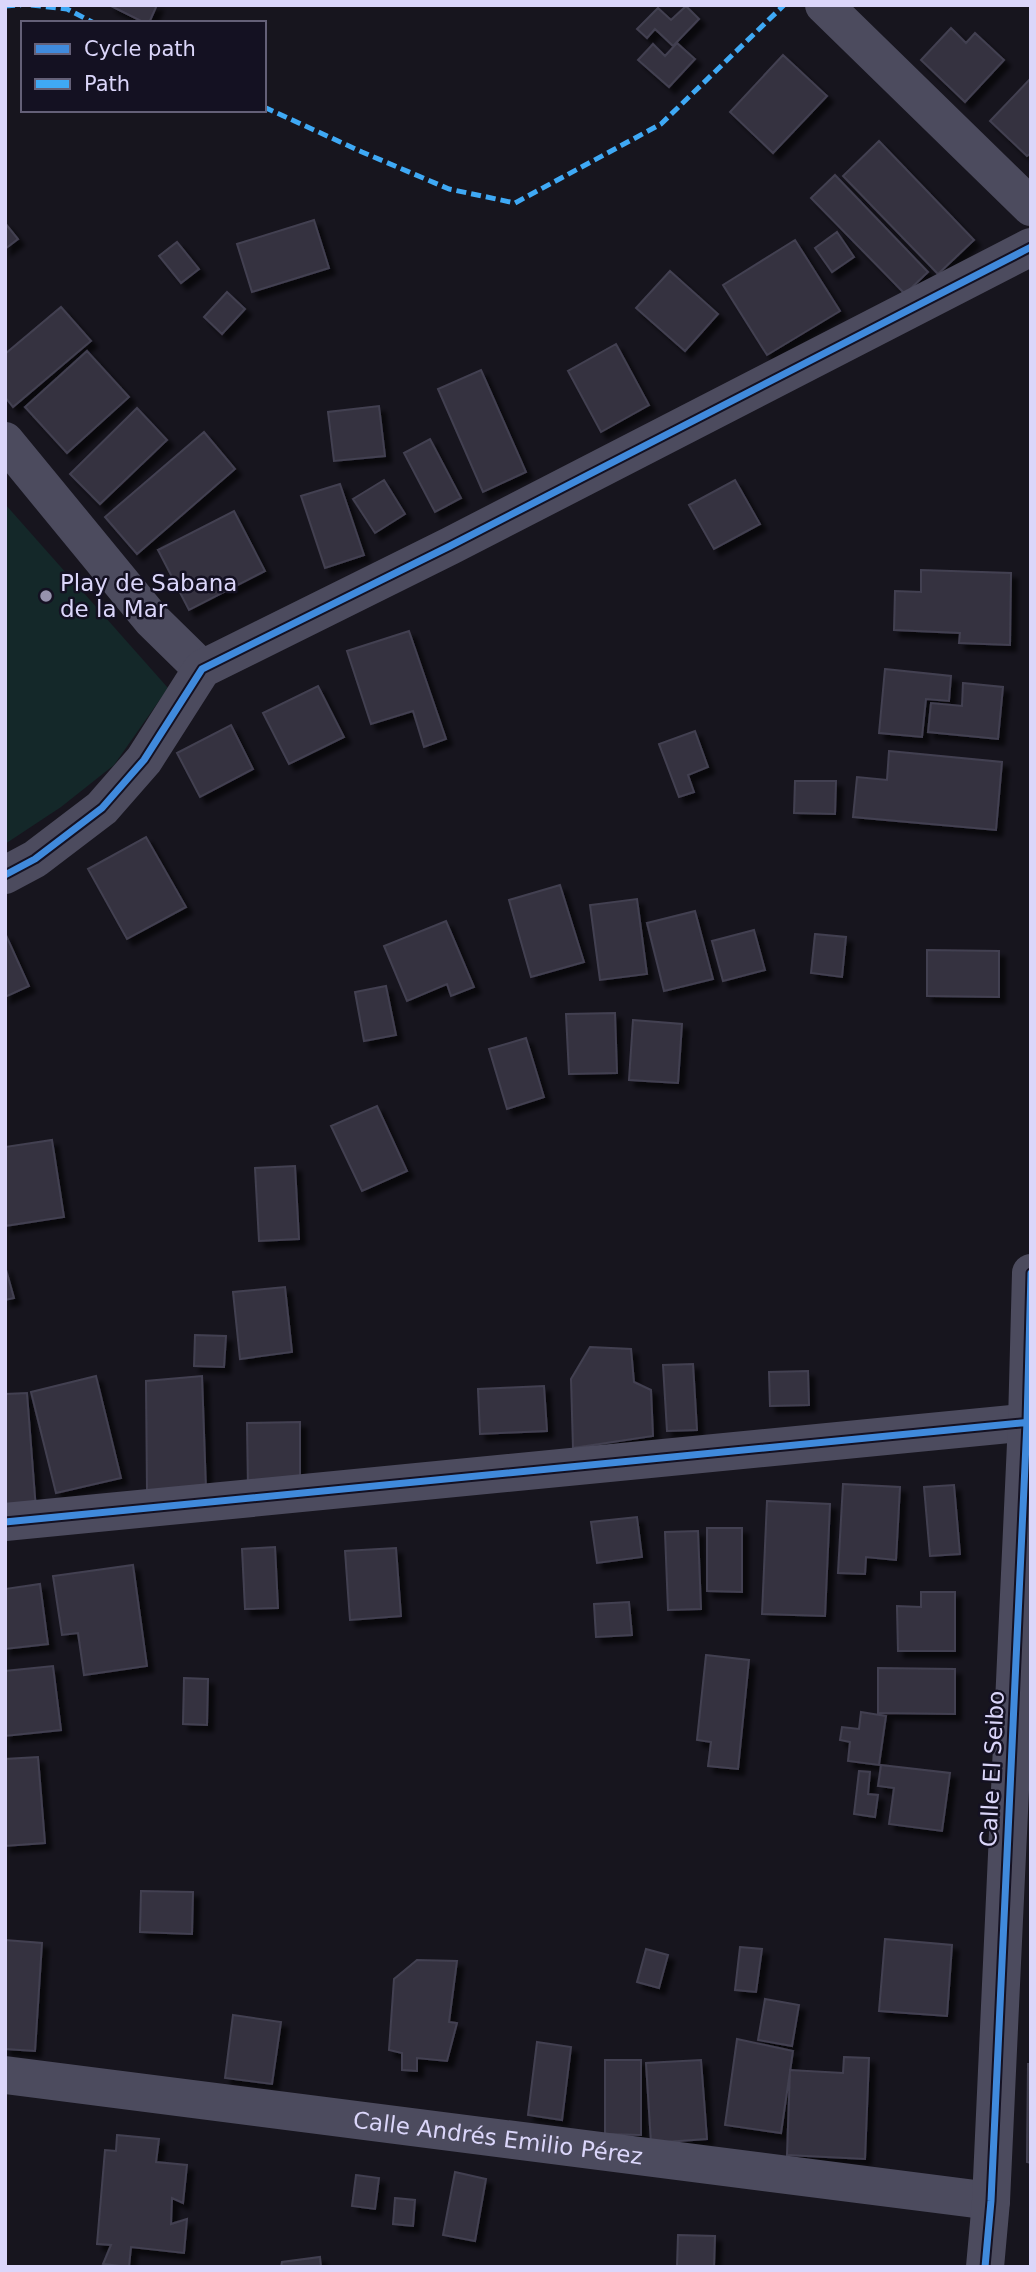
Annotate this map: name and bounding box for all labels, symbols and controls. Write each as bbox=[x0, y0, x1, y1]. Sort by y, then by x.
legend bbox=[21, 21, 266, 112]
text: Cycle path bbox=[84, 37, 196, 61]
text: Path bbox=[84, 72, 130, 96]
place label: Play de Sabana de la Mar bbox=[60, 570, 237, 622]
marker: Play de Sabana de la Mar bbox=[38, 588, 54, 604]
street label: Calle El Seibo bbox=[975, 1690, 1009, 1848]
street label: Calle Andrés Emilio Pérez bbox=[352, 2107, 644, 2169]

